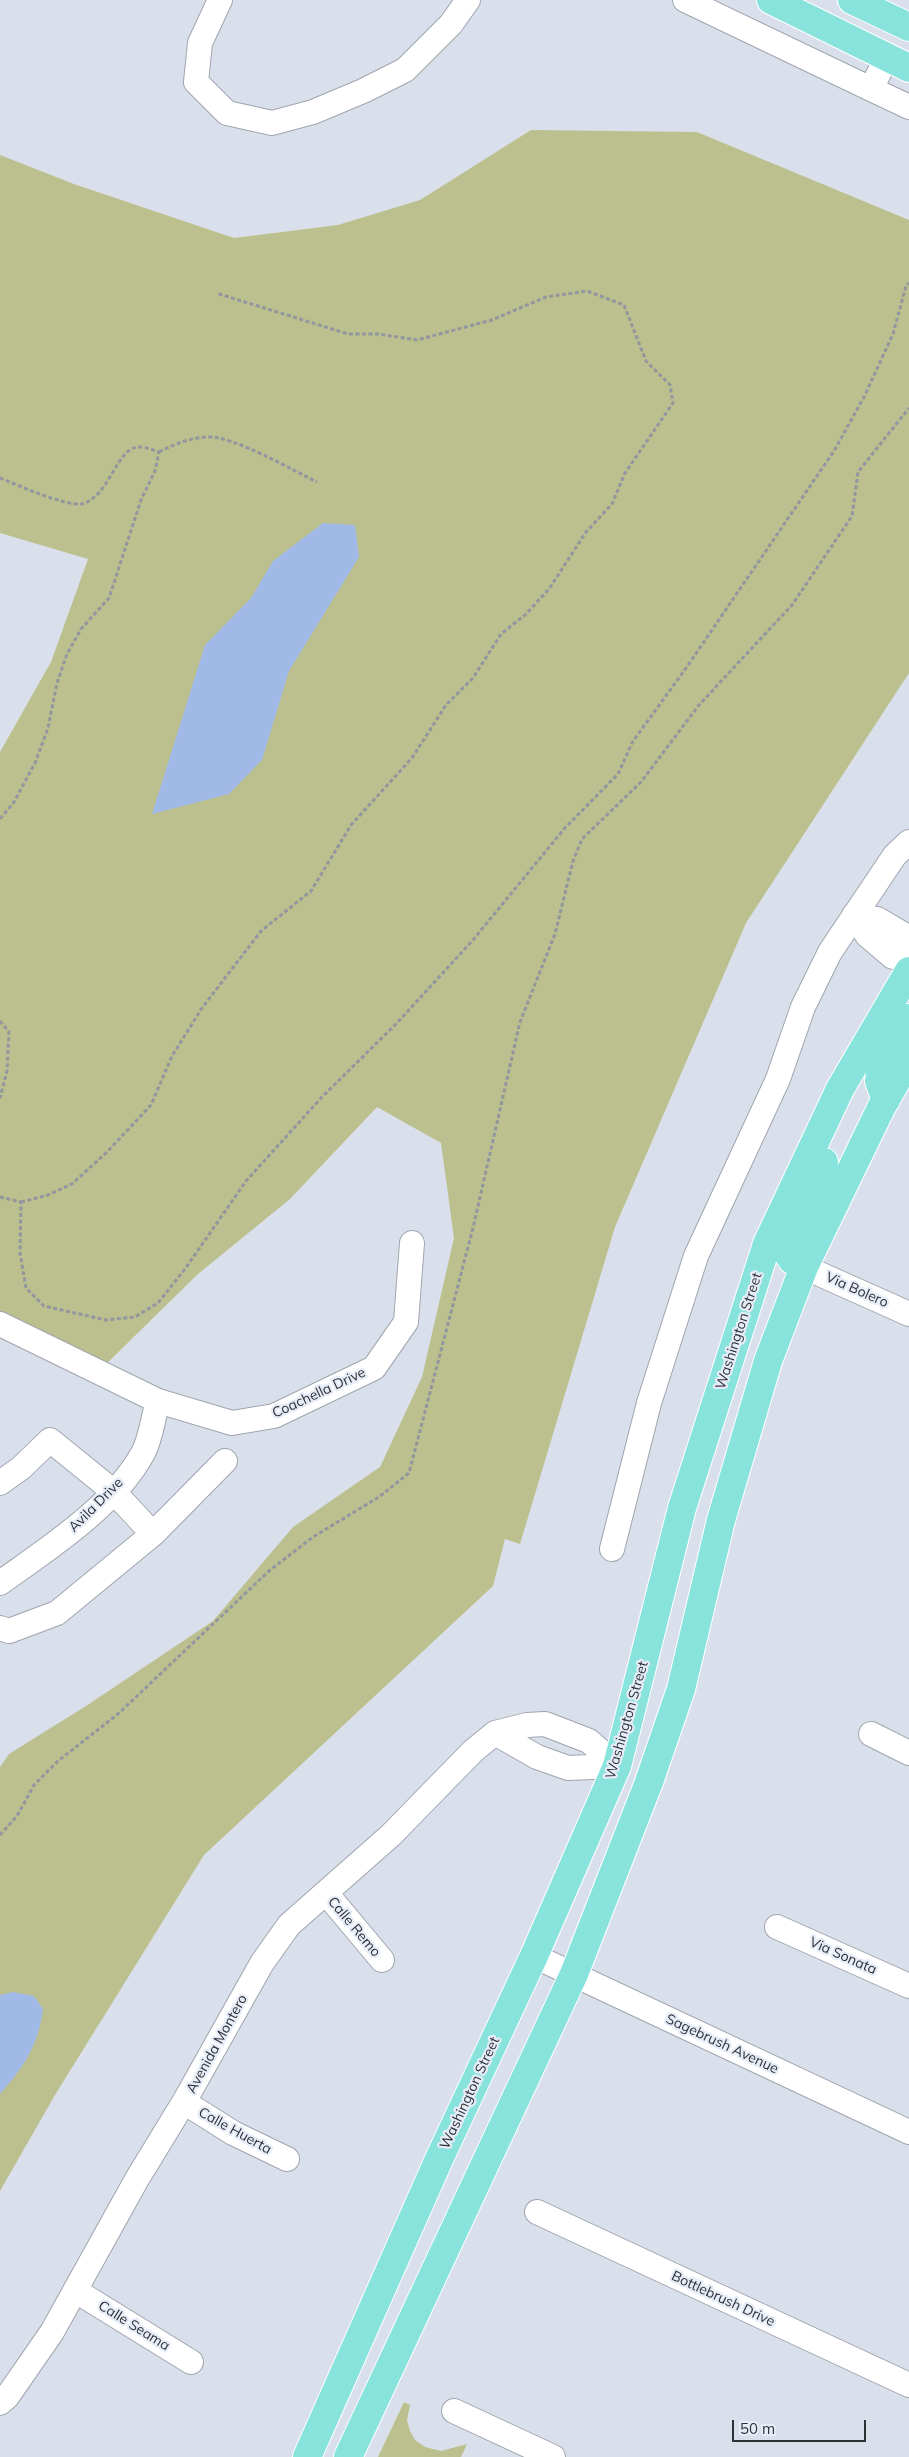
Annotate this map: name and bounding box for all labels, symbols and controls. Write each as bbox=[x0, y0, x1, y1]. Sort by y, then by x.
street label: Via Bolero bbox=[823, 1269, 891, 1311]
street label: Washington Street bbox=[712, 1271, 766, 1391]
street label: Coachella Drive bbox=[270, 1364, 368, 1422]
street label: Avila Drive bbox=[65, 1474, 127, 1536]
street label: Washington Street bbox=[602, 1659, 652, 1781]
street label: Calle Remo bbox=[324, 1894, 384, 1960]
street label: Via Sonata bbox=[807, 1934, 879, 1978]
street label: Avenida Montero bbox=[183, 1992, 251, 2096]
street label: Sagebrush Avenue bbox=[663, 2011, 781, 2077]
street label: Washington Street bbox=[437, 2034, 503, 2152]
street label: Calle Huerta bbox=[196, 2104, 274, 2158]
street label: Bottlebrush Drive bbox=[669, 2268, 777, 2330]
street label: Calle Seama bbox=[95, 2297, 173, 2355]
scale bar bbox=[734, 2410, 868, 2442]
text: 50 m bbox=[740, 2419, 775, 2438]

